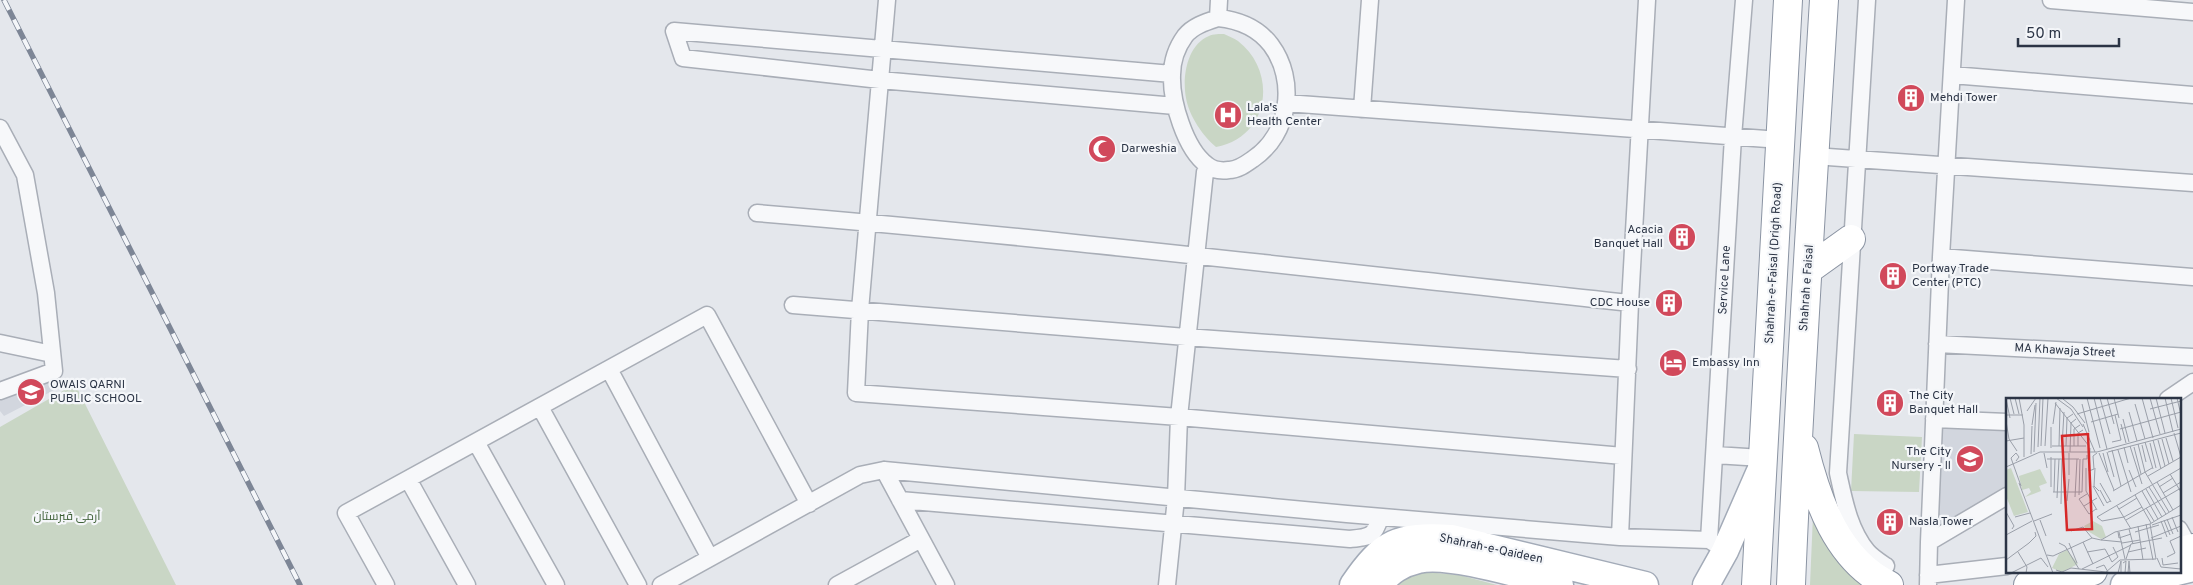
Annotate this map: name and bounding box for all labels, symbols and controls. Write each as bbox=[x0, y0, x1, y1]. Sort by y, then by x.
scale bar bbox=[2018, 15, 2119, 47]
text: 50 m bbox=[2026, 25, 2061, 44]
building icon: Mehdi Tower bbox=[1896, 83, 1926, 113]
place label: Mehdi Tower bbox=[1930, 90, 1998, 106]
hospital icon: Lala's Health Center bbox=[1213, 100, 1243, 130]
place label: Lala's Health Center bbox=[1247, 100, 1322, 130]
mosque icon: Darweshia bbox=[1087, 134, 1117, 164]
place label: Darweshia bbox=[1121, 141, 1177, 157]
street label: Shahrah-e-Faisal (Drigh Road) bbox=[1762, 182, 1786, 344]
place label: Acacia Banquet Hall bbox=[1594, 222, 1663, 252]
building icon: Acacia Banquet Hall bbox=[1667, 222, 1697, 252]
street label: Shahrah e Faisal bbox=[1796, 244, 1818, 332]
street label: Service Lane bbox=[1715, 245, 1735, 315]
building icon: Portway Trade Center (PTC) bbox=[1878, 261, 1908, 291]
place label: Portway Trade Center (PTC) bbox=[1912, 261, 1989, 291]
building icon: CDC House bbox=[1654, 288, 1684, 318]
place label: CDC House bbox=[1590, 295, 1650, 311]
street label: MA Khawaja Street bbox=[2014, 340, 2116, 362]
hotel icon: Embassy Inn bbox=[1658, 348, 1688, 378]
place label: Embassy Inn bbox=[1692, 355, 1760, 371]
school or university icon: OWAIS QARNI PUBLIC SCHOOL bbox=[16, 377, 46, 407]
place label: OWAIS QARNI PUBLIC SCHOOL bbox=[50, 377, 142, 407]
building icon: The City Banquet Hall bbox=[1875, 388, 1905, 418]
place label: The City Banquet Hall bbox=[1909, 388, 1978, 418]
inset map bbox=[2006, 398, 2180, 572]
place label: The City Nursery - ll bbox=[1891, 444, 1951, 474]
school or university icon: The City Nursery - ll bbox=[1955, 444, 1985, 474]
building icon: Nasla Tower bbox=[1875, 507, 1905, 537]
park label: آرمی قبرستان bbox=[34, 509, 101, 525]
place label: Nasla Tower bbox=[1909, 514, 1973, 530]
street label: Shahrah-e-Qaideen bbox=[1438, 530, 1544, 568]

